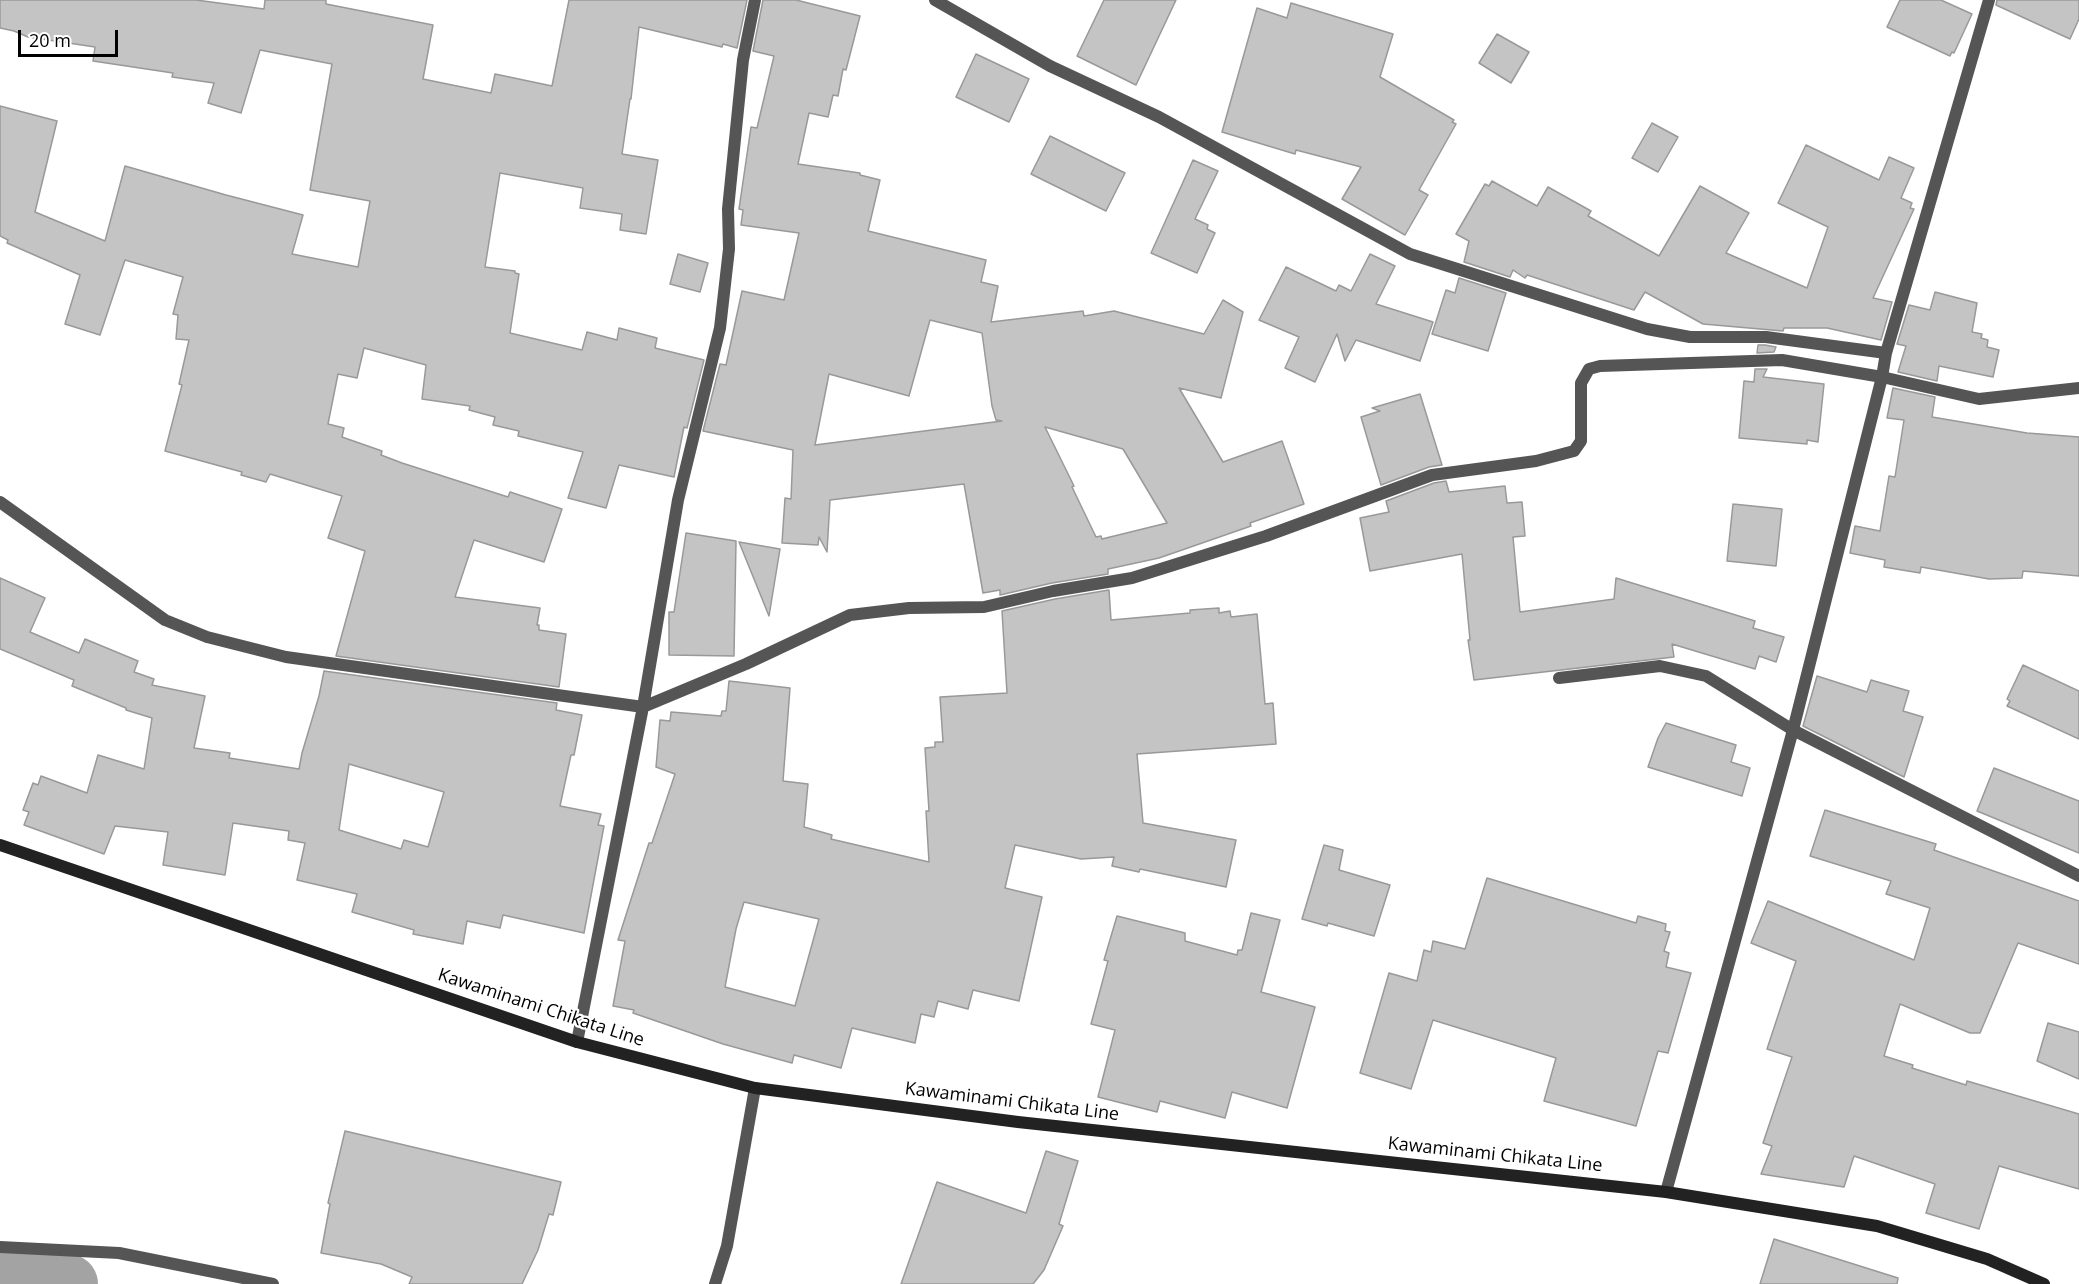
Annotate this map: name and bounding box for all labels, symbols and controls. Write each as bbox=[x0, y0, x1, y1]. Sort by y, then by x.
scale bar bbox=[21, 18, 122, 56]
text: 20 m bbox=[29, 28, 71, 52]
street label: Kawaminami Chikata Line bbox=[435, 964, 647, 1052]
street label: Kawaminami Chikata Line bbox=[904, 1078, 1120, 1126]
street label: Kawaminami Chikata Line bbox=[1387, 1133, 1603, 1177]

